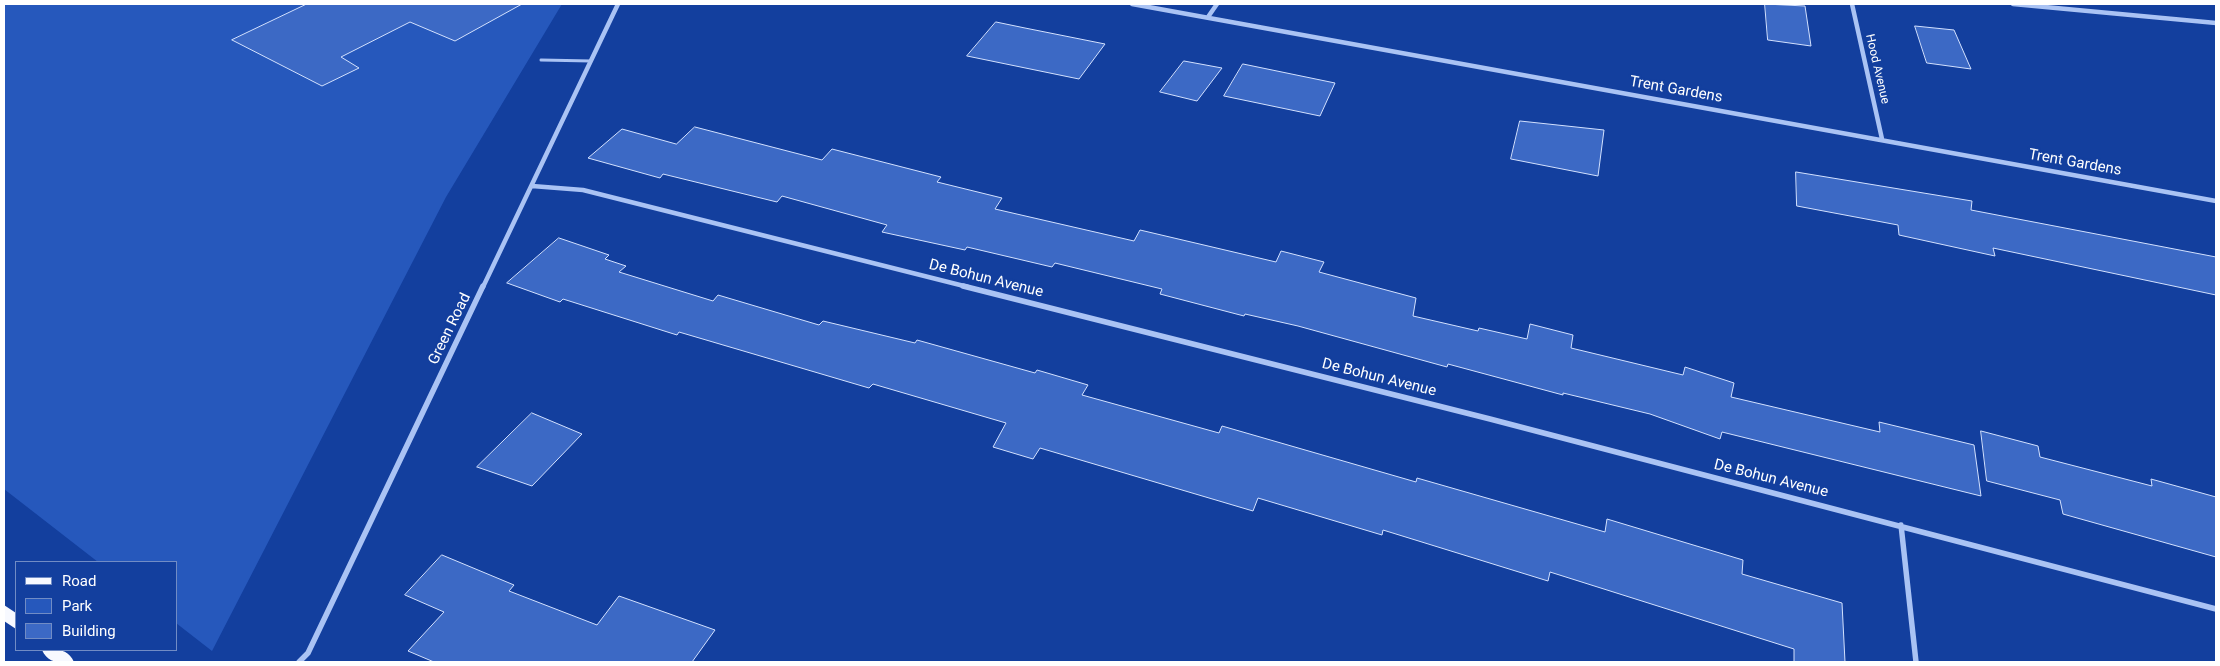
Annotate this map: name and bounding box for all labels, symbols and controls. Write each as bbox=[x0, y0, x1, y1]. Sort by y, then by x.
street label: Hood Avenue bbox=[1862, 33, 1892, 105]
street label: Trent Gardens bbox=[1628, 73, 1724, 107]
street label: Trent Gardens bbox=[2027, 146, 2123, 180]
street label: De Bohun Avenue bbox=[927, 256, 1045, 302]
street label: Green Road bbox=[425, 290, 475, 368]
street label: De Bohun Avenue bbox=[1320, 355, 1438, 401]
street label: De Bohun Avenue bbox=[1712, 456, 1830, 502]
legend bbox=[15, 561, 178, 651]
text: Road bbox=[62, 572, 96, 590]
text: Park bbox=[62, 597, 92, 615]
text: Building bbox=[62, 622, 116, 640]

